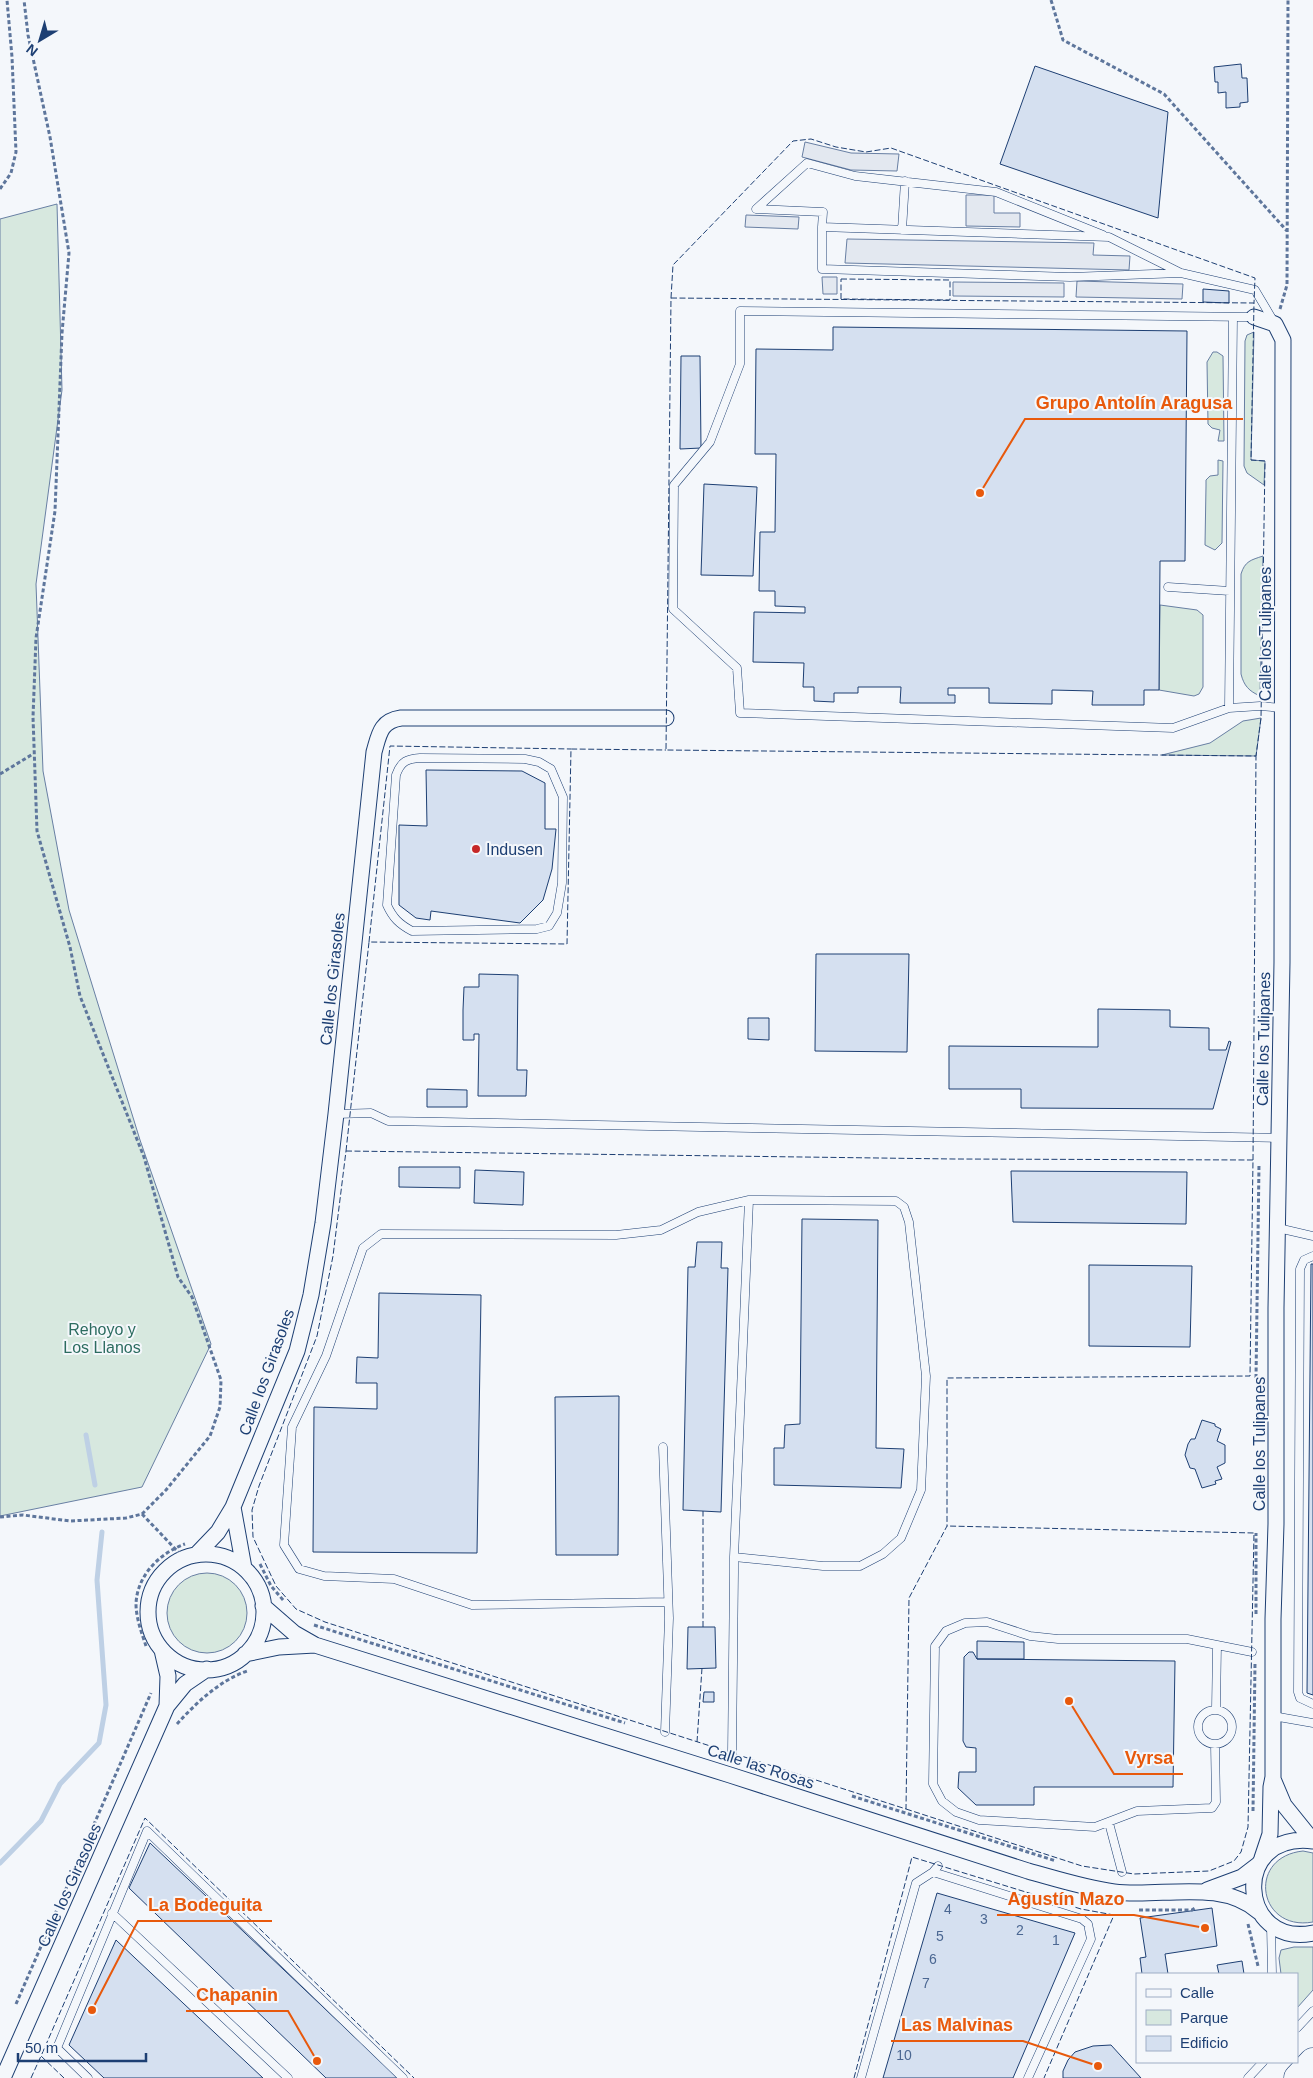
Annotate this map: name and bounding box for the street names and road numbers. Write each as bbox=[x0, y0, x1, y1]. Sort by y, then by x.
street label: Calle los Tulipanes bbox=[1257, 567, 1274, 701]
street label: Calle los Girasoles bbox=[317, 912, 348, 1046]
street label: Calle los Tulipanes bbox=[1254, 972, 1273, 1106]
street label: Calle los Girasoles bbox=[236, 1307, 297, 1438]
street label: Calle los Tulipanes bbox=[1251, 1377, 1268, 1511]
street label: Calle las Rosas bbox=[705, 1741, 816, 1792]
street label: Calle los Girasoles bbox=[35, 1821, 104, 1950]

